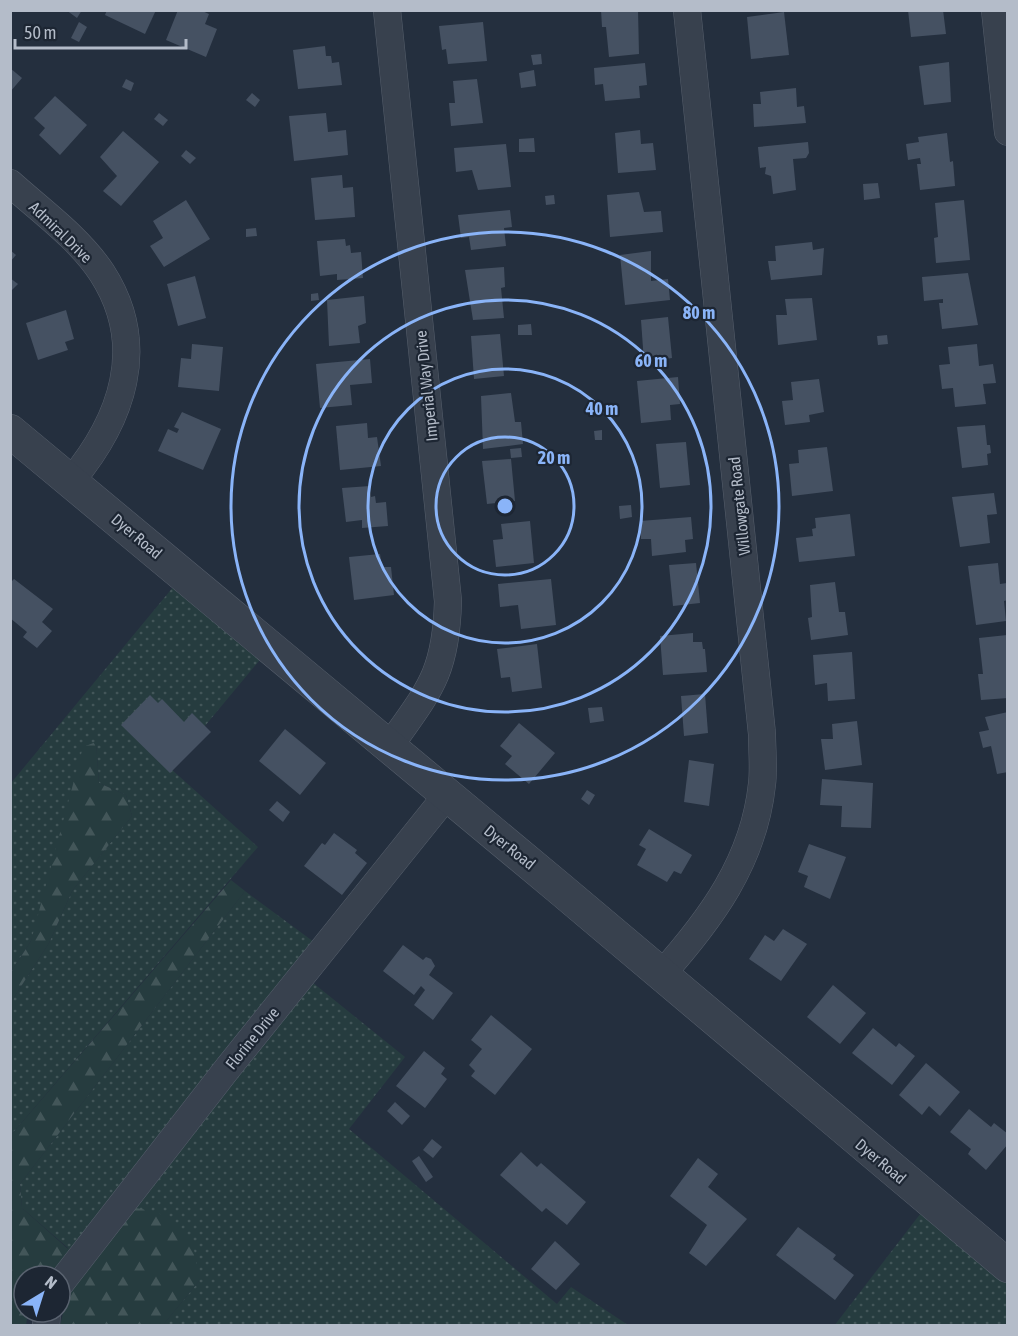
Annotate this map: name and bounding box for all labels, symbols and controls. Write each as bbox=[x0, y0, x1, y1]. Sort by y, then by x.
scale bar bbox=[15, 12, 186, 50]
text: 50 m bbox=[24, 22, 56, 43]
street label: Admiral Drive bbox=[26, 198, 96, 266]
text: 80 m bbox=[683, 302, 715, 323]
street label: Imperial Way Drive bbox=[411, 330, 442, 442]
text: 60 m bbox=[635, 350, 667, 371]
text: 40 m bbox=[585, 398, 618, 419]
text: 20 m bbox=[538, 447, 570, 468]
street label: Willowgate Road bbox=[725, 456, 754, 556]
centre of rings bbox=[495, 496, 515, 516]
street label: Dyer Road bbox=[108, 510, 166, 563]
street label: Dyer Road bbox=[480, 821, 539, 874]
street label: Florine Drive bbox=[221, 1003, 283, 1073]
street label: Dyer Road bbox=[852, 1135, 910, 1188]
north arrow bbox=[12, 1264, 72, 1324]
text: N bbox=[42, 1272, 61, 1292]

